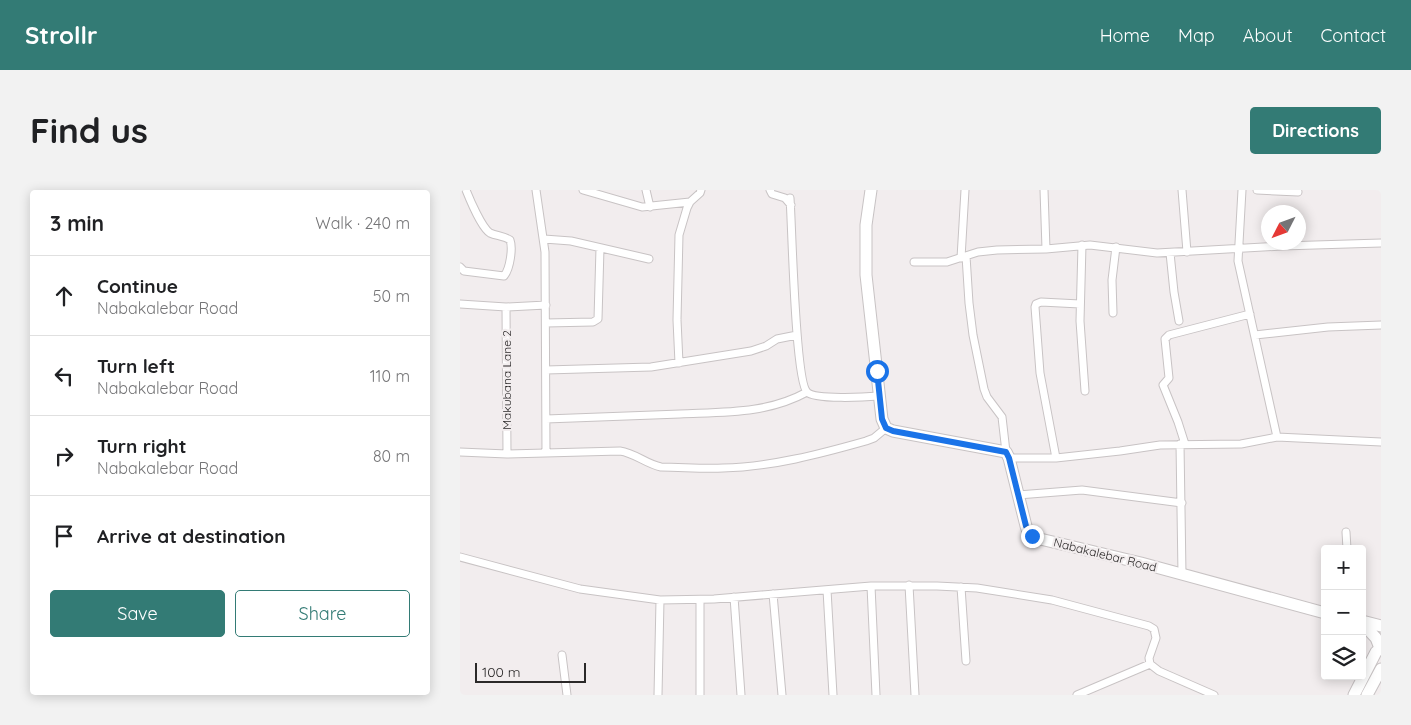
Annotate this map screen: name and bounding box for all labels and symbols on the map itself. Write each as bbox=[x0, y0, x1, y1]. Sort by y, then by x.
north arrow bbox=[1261, 205, 1306, 250]
street label: Makubana Lane 2 bbox=[499, 330, 514, 430]
route start bbox=[866, 360, 889, 383]
route end bbox=[1021, 525, 1044, 548]
street label: Nabakalebar Road bbox=[1052, 534, 1158, 575]
scale bar bbox=[475, 660, 586, 683]

